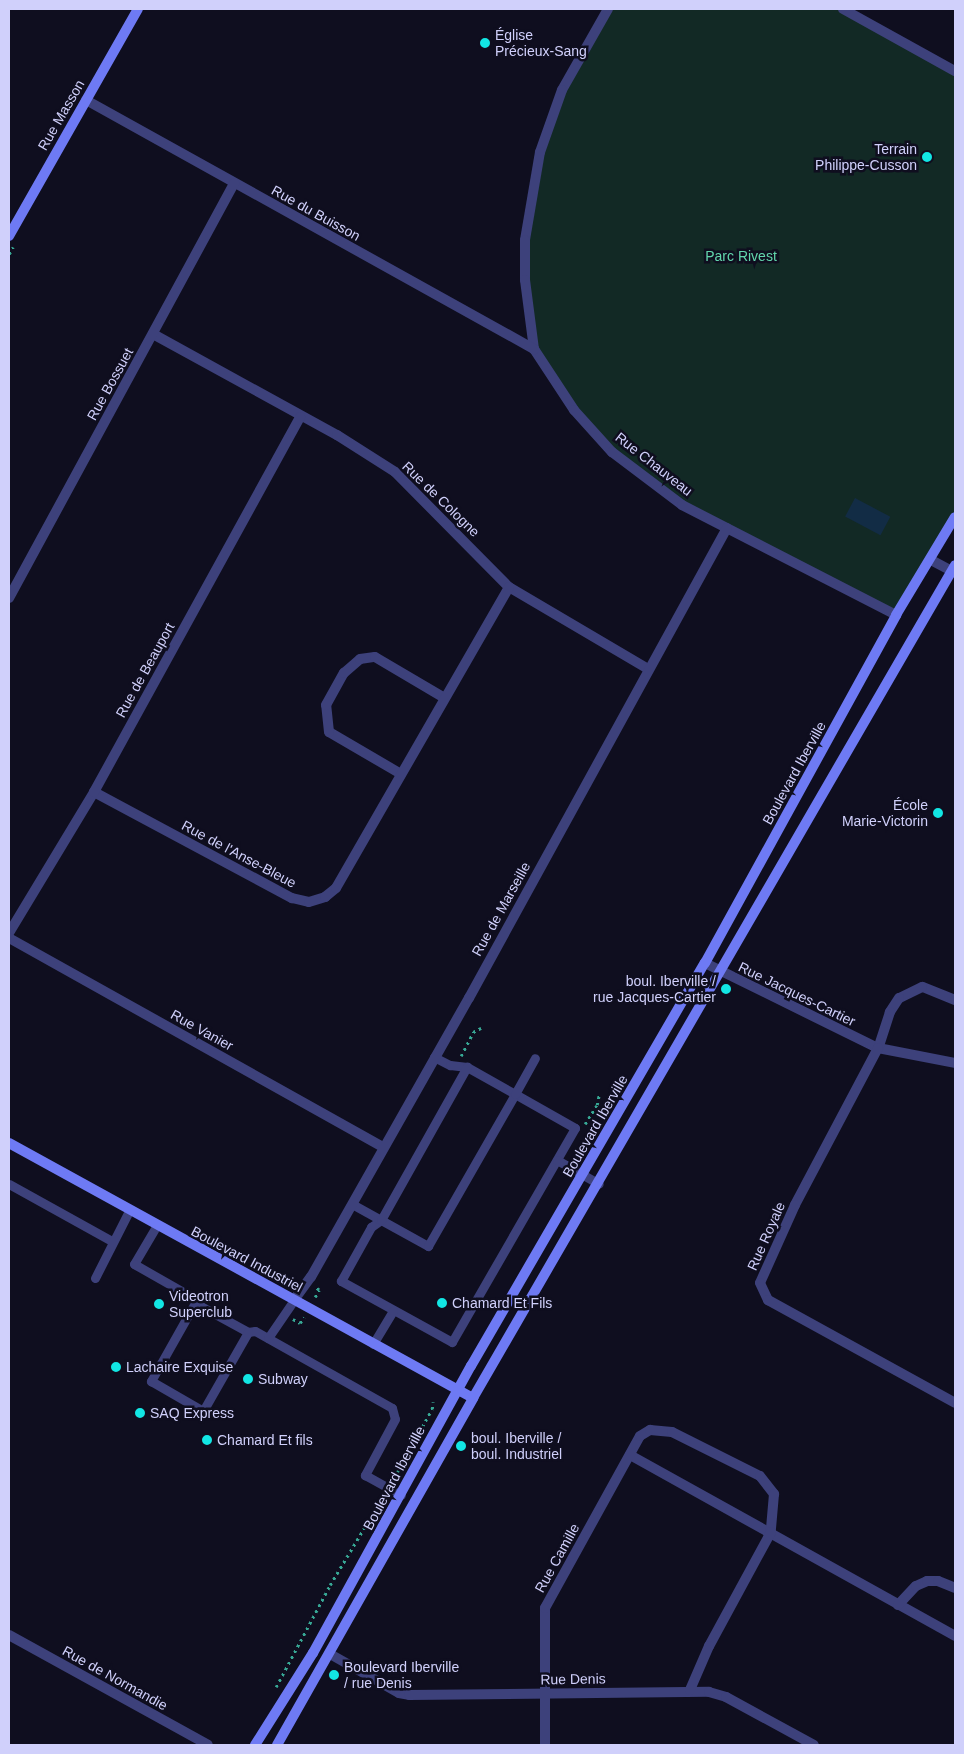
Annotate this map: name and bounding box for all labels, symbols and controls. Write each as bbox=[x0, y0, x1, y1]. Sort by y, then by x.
place label: Église Précieux-Sang bbox=[495, 27, 587, 59]
marker: Église Précieux-Sang bbox=[479, 37, 491, 49]
street label: Rue Masson bbox=[34, 77, 88, 153]
place label: Terrain Philippe-Cusson bbox=[815, 141, 917, 174]
marker: Terrain Philippe-Cusson bbox=[921, 151, 933, 163]
street label: Rue du Buisson bbox=[269, 182, 363, 244]
park label: Parc Rivest bbox=[705, 248, 777, 264]
street label: Rue Bossuet bbox=[83, 345, 137, 423]
street label: Rue Chauveau bbox=[612, 429, 696, 499]
street label: Rue de Cologne bbox=[399, 458, 483, 540]
street label: Rue de Beauport bbox=[112, 620, 178, 720]
street label: Boulevard Iberville bbox=[759, 719, 829, 827]
place label: École Marie-Victorin bbox=[842, 797, 928, 830]
marker: École Marie-Victorin bbox=[932, 807, 944, 819]
street label: Rue de l'Anse-Bleue bbox=[179, 817, 299, 891]
street label: Rue de Marseille bbox=[468, 859, 534, 959]
street label: Rue Jacques-Cartier bbox=[736, 958, 858, 1030]
place label: boul. Iberville / rue Jacques-Cartier bbox=[593, 973, 716, 1006]
marker: boul. Iberville / rue Jacques-Cartier bbox=[720, 983, 732, 995]
street label: Rue Vanier bbox=[168, 1006, 236, 1054]
street label: Boulevard Iberville bbox=[559, 1072, 631, 1180]
street label: Rue Royale bbox=[743, 1199, 789, 1273]
street label: Boulevard Industriel bbox=[188, 1223, 306, 1295]
place label: Videotron Superclub bbox=[169, 1288, 232, 1320]
place label: Chamard Et Fils bbox=[452, 1295, 552, 1311]
marker: Chamard Et Fils bbox=[436, 1297, 448, 1309]
marker: Videotron Superclub bbox=[153, 1298, 165, 1310]
place label: Lachaire Exquise bbox=[126, 1359, 233, 1375]
marker: Lachaire Exquise bbox=[110, 1361, 122, 1373]
place label: Subway bbox=[258, 1371, 308, 1387]
marker: Subway bbox=[242, 1373, 254, 1385]
place label: SAQ Express bbox=[150, 1405, 234, 1421]
marker: SAQ Express bbox=[134, 1407, 146, 1419]
street label: Boulevard Iberville bbox=[360, 1423, 428, 1533]
place label: boul. Iberville / boul. Industriel bbox=[471, 1430, 562, 1462]
place label: Chamard Et fils bbox=[217, 1432, 313, 1448]
marker: Chamard Et fils bbox=[201, 1434, 213, 1446]
marker: boul. Iberville / boul. Industriel bbox=[455, 1440, 467, 1452]
street label: Rue Camille bbox=[531, 1521, 583, 1595]
street label: Rue de Normandie bbox=[60, 1642, 170, 1714]
place label: Boulevard Iberville / rue Denis bbox=[344, 1659, 459, 1691]
marker: Boulevard Iberville / rue Denis bbox=[328, 1669, 340, 1681]
street label: Rue Denis bbox=[540, 1670, 606, 1688]

